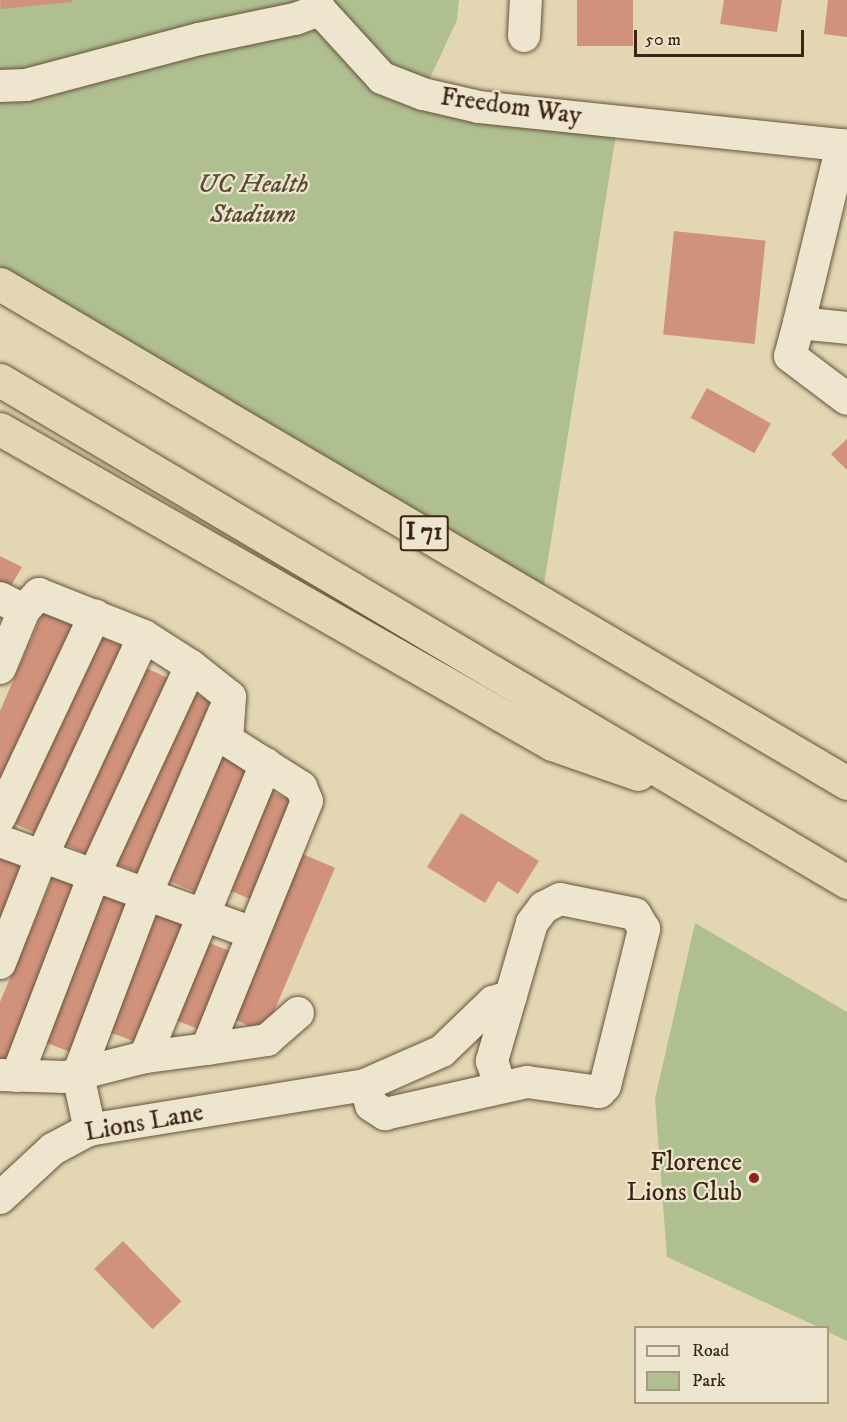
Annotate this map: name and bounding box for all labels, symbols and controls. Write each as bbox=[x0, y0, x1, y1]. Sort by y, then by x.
scale bar bbox=[637, 18, 806, 56]
text: 50 m bbox=[645, 29, 681, 51]
street label: Freedom Way bbox=[438, 82, 584, 132]
park label: UC Health Stadium bbox=[198, 169, 308, 230]
road number: I 71 bbox=[398, 512, 450, 554]
street label: Lions Lane bbox=[82, 1097, 206, 1149]
place label: Florence Lions Club bbox=[626, 1147, 742, 1208]
marker: Florence Lions Club bbox=[747, 1171, 761, 1185]
legend bbox=[634, 1326, 829, 1404]
text: Road bbox=[692, 1340, 729, 1362]
text: Park bbox=[692, 1370, 726, 1392]

